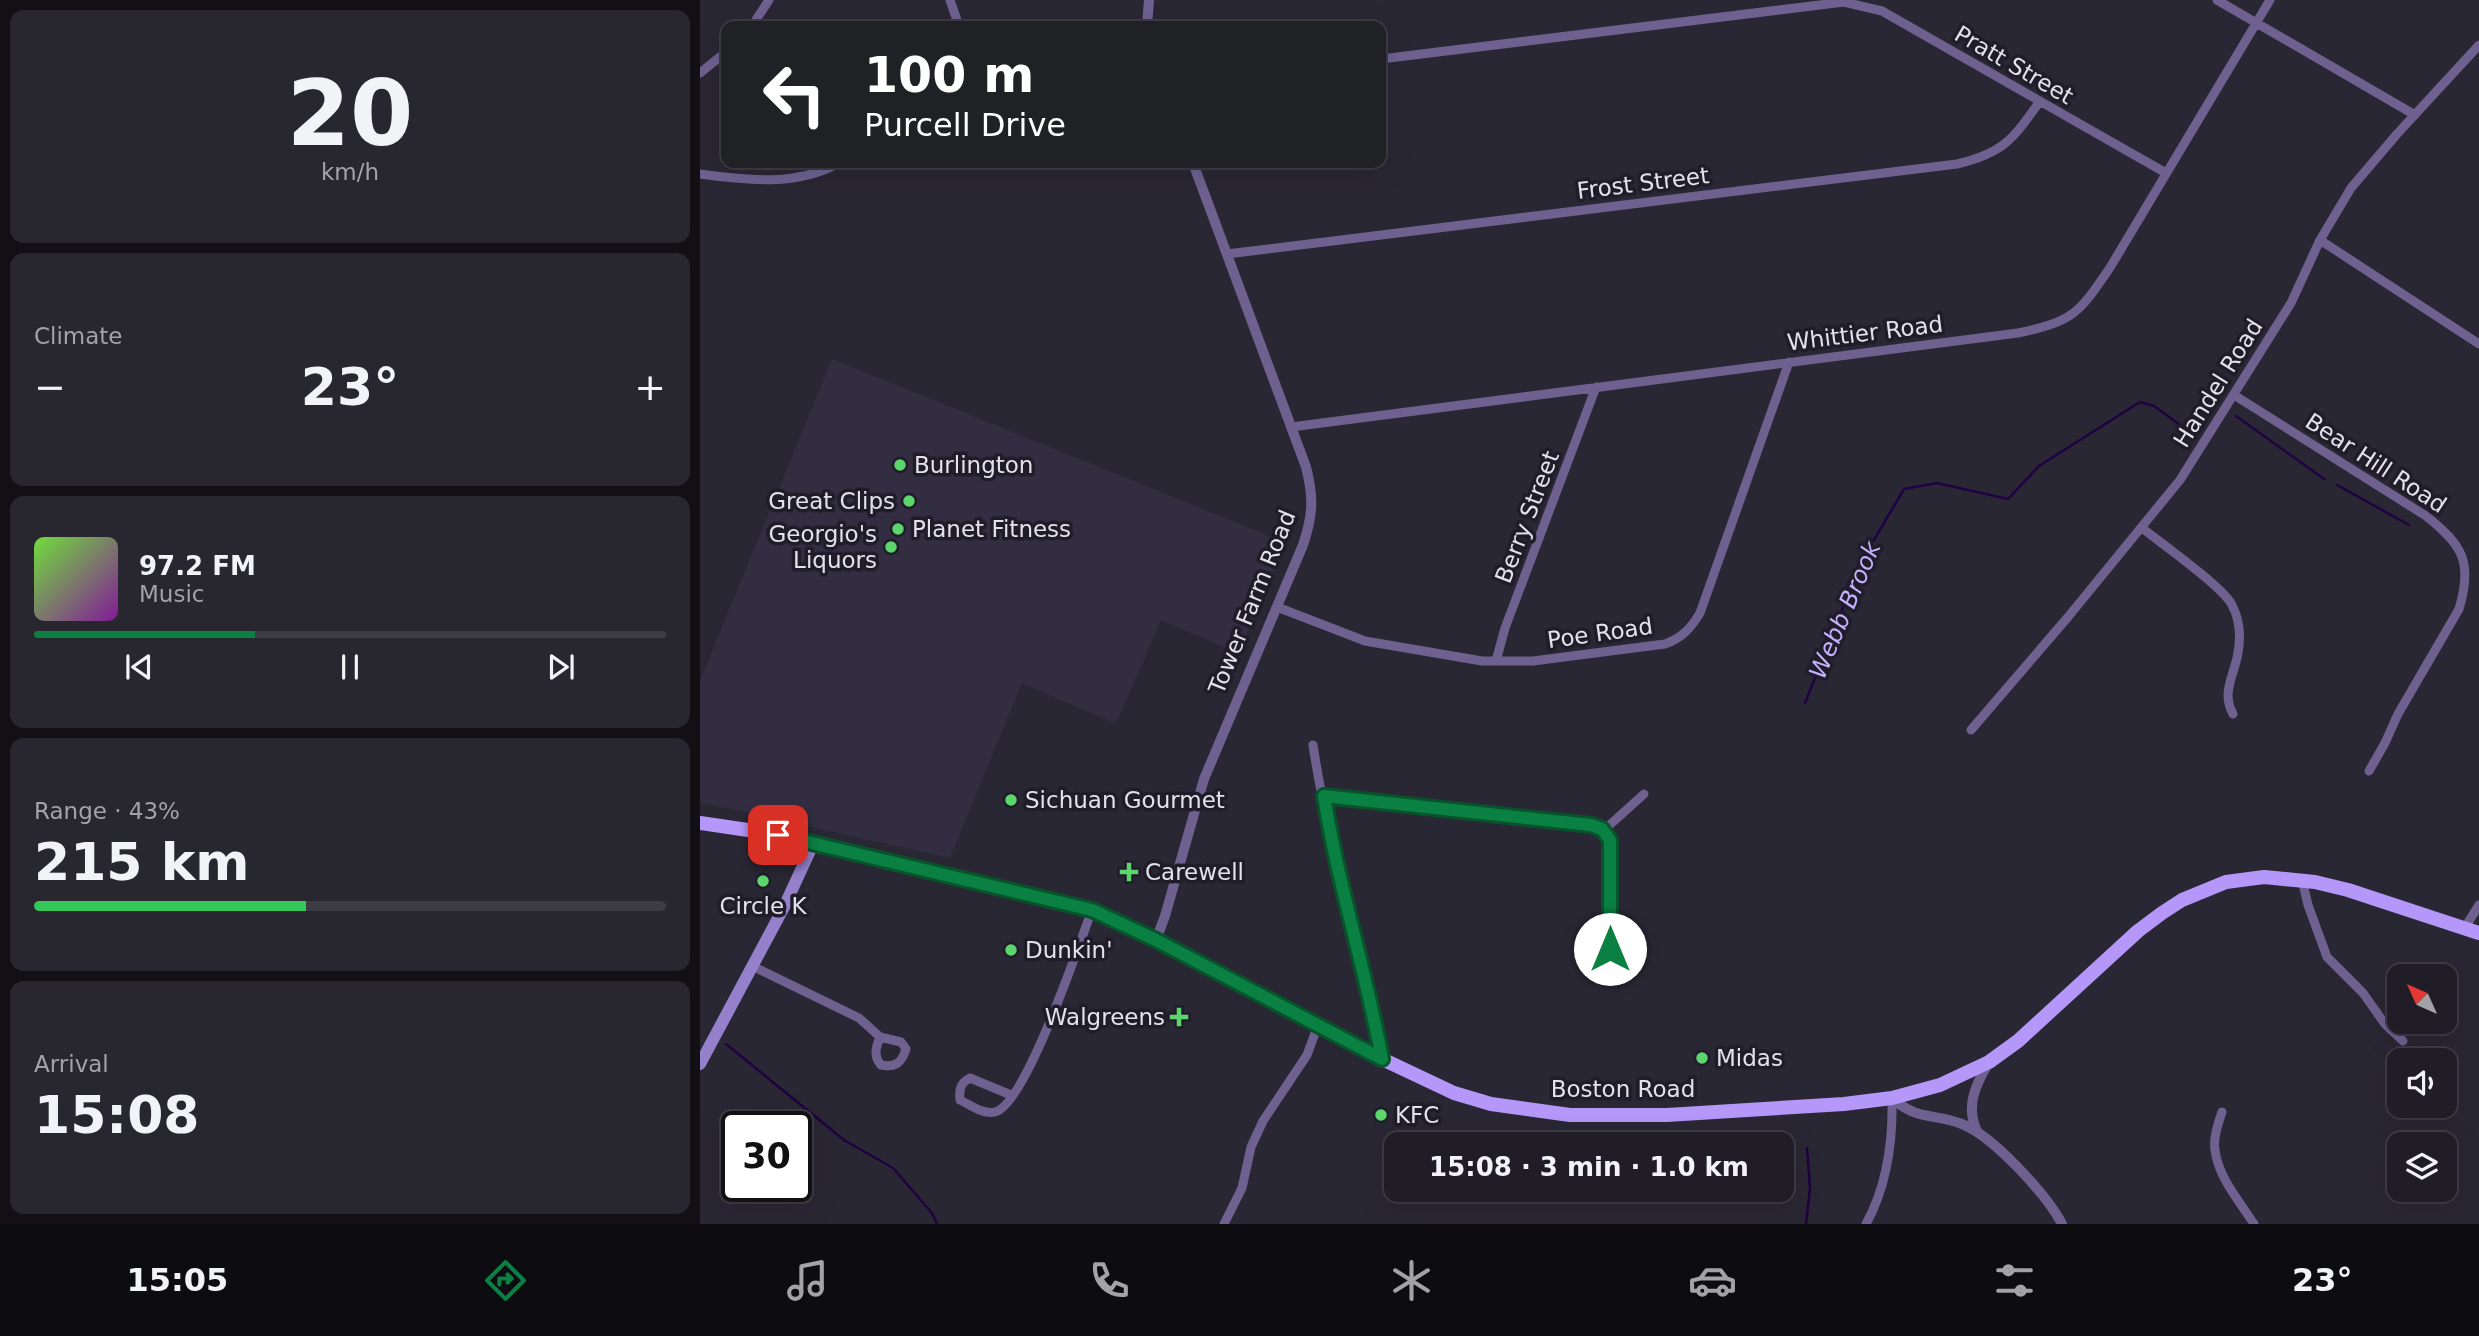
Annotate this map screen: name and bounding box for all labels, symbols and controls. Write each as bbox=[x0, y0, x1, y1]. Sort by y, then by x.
street label: Pratt Street bbox=[1950, 21, 2078, 109]
text: 100 m bbox=[864, 47, 1034, 104]
icon: left bbox=[749, 49, 840, 140]
text: 20 bbox=[287, 61, 413, 166]
text: Purcell Drive bbox=[864, 106, 1066, 144]
text: km/h bbox=[321, 159, 379, 185]
street label: Frost Street bbox=[1576, 162, 1710, 204]
street label: Whittier Road bbox=[1786, 311, 1944, 355]
street label: Handel Road bbox=[2168, 314, 2268, 452]
text: Climate bbox=[34, 323, 123, 349]
text: 23° bbox=[301, 357, 399, 417]
text: − bbox=[34, 365, 66, 409]
text: + bbox=[634, 365, 666, 409]
street label: Bear Hill Road bbox=[2301, 408, 2451, 518]
street label: Berry Street bbox=[1490, 447, 1564, 587]
place label: Burlington bbox=[914, 452, 1033, 478]
marker: Burlington bbox=[892, 457, 908, 473]
place label: Great Clips bbox=[768, 488, 895, 514]
marker: Great Clips bbox=[901, 493, 917, 509]
street label: Tower Farm Road bbox=[1203, 506, 1301, 698]
place label: Planet Fitness bbox=[912, 516, 1071, 542]
place label: Georgio's Liquors bbox=[769, 521, 877, 573]
marker: Planet Fitness bbox=[890, 521, 906, 537]
water label: Webb Brook bbox=[1804, 536, 1887, 683]
marker: Georgio's Liquors bbox=[883, 539, 899, 555]
text: 97.2 FM bbox=[139, 551, 256, 581]
text: Music bbox=[139, 581, 204, 607]
street label: Poe Road bbox=[1546, 613, 1654, 653]
icon: previous bbox=[120, 648, 158, 686]
icon: pause bbox=[331, 648, 369, 686]
icon: next bbox=[542, 648, 580, 686]
place label: Sichuan Gourmet bbox=[1025, 787, 1225, 813]
marker: Sichuan Gourmet bbox=[1003, 792, 1019, 808]
text: Range · 43% bbox=[34, 798, 180, 824]
pin bbox=[748, 805, 808, 865]
icon: arrive bbox=[759, 816, 797, 854]
text: 215 km bbox=[34, 832, 249, 892]
place label: Carewell bbox=[1145, 859, 1244, 885]
marker: Carewell bbox=[1119, 862, 1139, 882]
marker: Circle K bbox=[755, 873, 771, 889]
place label: Circle K bbox=[720, 893, 807, 919]
position arrow bbox=[1573, 912, 1647, 986]
place label: Dunkin' bbox=[1025, 937, 1112, 963]
marker: Dunkin' bbox=[1003, 942, 1019, 958]
north arrow bbox=[2387, 964, 2457, 1034]
map controls bbox=[2387, 964, 2457, 1202]
place label: Walgreens bbox=[1045, 1004, 1165, 1030]
marker: Walgreens bbox=[1171, 1009, 1187, 1025]
place label: Midas bbox=[1716, 1045, 1783, 1071]
button: sound bbox=[2387, 1048, 2457, 1118]
marker: Midas bbox=[1694, 1050, 1710, 1066]
text: Arrival bbox=[34, 1051, 109, 1077]
street label: Boston Road bbox=[1551, 1076, 1695, 1102]
text: 15:08 bbox=[34, 1085, 200, 1145]
place label: KFC bbox=[1395, 1102, 1439, 1128]
marker: KFC bbox=[1373, 1107, 1389, 1123]
speed limit sign: 30 bbox=[721, 1111, 812, 1202]
button: layers bbox=[2387, 1132, 2457, 1202]
text: 15:08 · 3 min · 1.0 km bbox=[1429, 1152, 1749, 1182]
icon: directions bbox=[481, 1256, 530, 1305]
icon: music bbox=[783, 1256, 832, 1305]
icon: phone bbox=[1085, 1256, 1134, 1305]
icon: climate bbox=[1387, 1256, 1436, 1305]
icon: car bbox=[1688, 1256, 1737, 1305]
icon: filters bbox=[1990, 1256, 2039, 1305]
text: 15:05 bbox=[126, 1261, 228, 1299]
text: 23° bbox=[2292, 1261, 2352, 1299]

